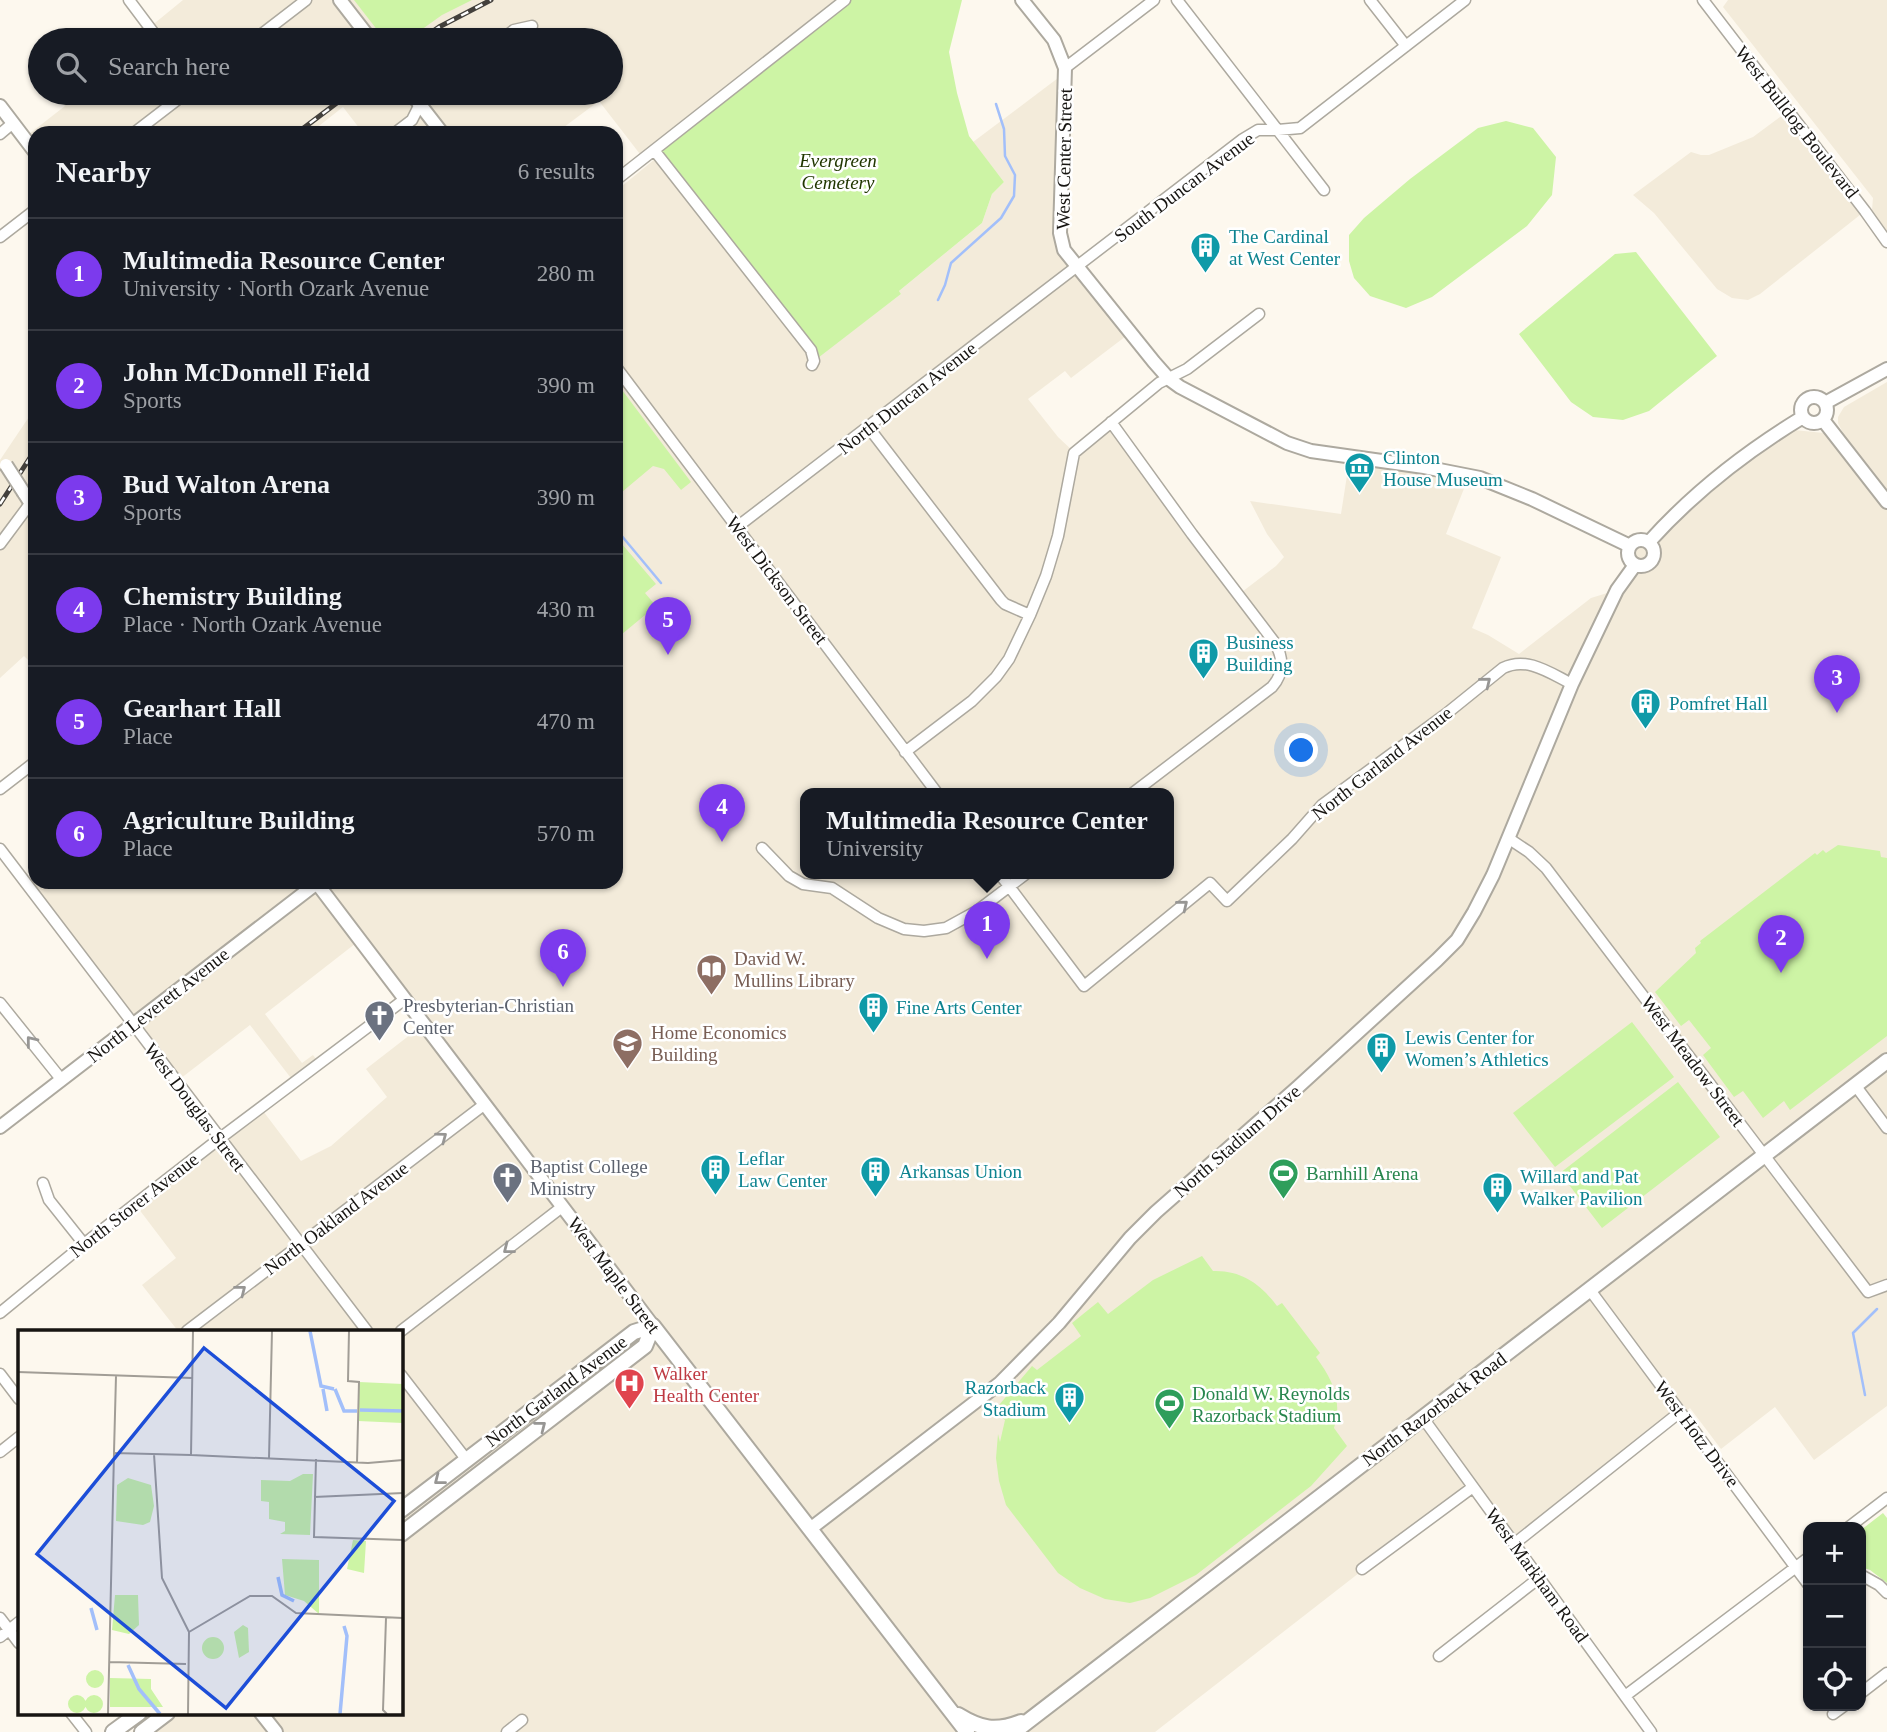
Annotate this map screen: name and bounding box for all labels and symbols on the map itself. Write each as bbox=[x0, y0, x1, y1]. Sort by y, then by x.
street label: West Bulldog Boulevard bbox=[1731, 42, 1863, 203]
street label: West Center Street bbox=[1052, 87, 1076, 230]
street label: South Duncan Avenue bbox=[1110, 128, 1258, 246]
park label: Evergreen Cemetery bbox=[798, 150, 877, 193]
place label: The Cardinal at West Center bbox=[1229, 226, 1341, 269]
building icon: The Cardinal at West Center bbox=[1189, 230, 1223, 274]
street label: North Duncan Avenue bbox=[834, 338, 980, 458]
place label: Clinton House Museum bbox=[1383, 447, 1503, 490]
museum icon: Clinton House Museum bbox=[1343, 451, 1377, 495]
street label: West Dickson Street bbox=[722, 512, 832, 649]
pin: 5 bbox=[645, 597, 691, 655]
place label: Business Building bbox=[1226, 632, 1294, 675]
building icon: Business Building bbox=[1186, 636, 1220, 680]
pin: 3 bbox=[1814, 655, 1860, 713]
one-way arrow bbox=[1477, 678, 1490, 690]
building icon: Pomfret Hall bbox=[1629, 686, 1663, 730]
place label: Pomfret Hall bbox=[1669, 693, 1768, 714]
street label: North Garland Avenue bbox=[1308, 702, 1456, 824]
your location bbox=[1284, 733, 1318, 767]
pin: 4 bbox=[699, 784, 745, 842]
one-way arrow bbox=[1175, 900, 1188, 913]
pin: 1 bbox=[964, 901, 1010, 959]
pin: 2 bbox=[1758, 915, 1804, 973]
pin: 6 bbox=[540, 929, 586, 987]
street label: North Leverett Avenue bbox=[83, 943, 233, 1067]
place label: David W. Mullins Library bbox=[734, 948, 855, 991]
library icon: David W. Mullins Library bbox=[694, 952, 728, 996]
building icon: Fine Arts Center bbox=[856, 990, 890, 1034]
street label: West Meadow Street bbox=[1637, 992, 1749, 1131]
place label: Presbyterian-Christian Center bbox=[403, 995, 574, 1038]
place label: Fine Arts Center bbox=[896, 997, 1022, 1018]
church icon: Presbyterian-Christian Center bbox=[363, 999, 397, 1043]
place label: Home Economics Building bbox=[651, 1022, 787, 1065]
school or university icon: Home Economics Building bbox=[611, 1026, 645, 1070]
place label: Lewis Center for Women’s Athletics bbox=[1405, 1027, 1549, 1070]
building icon: Lewis Center for Women’s Athletics bbox=[1365, 1031, 1399, 1075]
one-way arrow bbox=[26, 1036, 39, 1048]
street label: West Douglas Street bbox=[140, 1039, 250, 1176]
street label: North Stadium Drive bbox=[1170, 1080, 1304, 1202]
one-way arrow bbox=[434, 1132, 446, 1145]
street label: North Storer Avenue bbox=[66, 1148, 202, 1262]
place label: Leflar Law Center bbox=[738, 1148, 828, 1191]
building icon: Leflar Law Center bbox=[698, 1152, 732, 1196]
building icon: Arkansas Union bbox=[859, 1154, 893, 1198]
place label: Baptist College Ministry bbox=[530, 1156, 648, 1199]
sports icon: Barnhill Arena bbox=[1266, 1156, 1300, 1200]
street label: North Oakland Avenue bbox=[260, 1157, 412, 1279]
church icon: Baptist College Ministry bbox=[490, 1160, 524, 1204]
place label: Arkansas Union bbox=[899, 1161, 1022, 1182]
place label: Barnhill Arena bbox=[1306, 1163, 1419, 1184]
place label: Willard and Pat Walker Pavilion bbox=[1520, 1166, 1643, 1209]
building icon: Willard and Pat Walker Pavilion bbox=[1480, 1170, 1514, 1214]
street label: West Maple Street bbox=[564, 1213, 665, 1338]
one-way arrow bbox=[504, 1240, 516, 1253]
one-way arrow bbox=[234, 1285, 246, 1298]
inset map bbox=[18, 1330, 402, 1714]
street label: North Garland Avenue bbox=[481, 1331, 631, 1451]
street label: North Razorback Road bbox=[1358, 1348, 1511, 1470]
place label: Walker Health Center bbox=[653, 1363, 760, 1406]
hospital icon: Walker Health Center bbox=[613, 1367, 647, 1411]
place label: Razorback Stadium bbox=[965, 1377, 1046, 1420]
street label: West Hotz Drive bbox=[1650, 1377, 1744, 1491]
building icon: Razorback Stadium bbox=[1052, 1381, 1086, 1425]
place label: Donald W. Reynolds Razorback Stadium bbox=[1192, 1383, 1350, 1426]
sports icon: Donald W. Reynolds Razorback Stadium bbox=[1152, 1387, 1186, 1431]
one-way arrow bbox=[533, 1422, 545, 1435]
one-way arrow bbox=[435, 1471, 447, 1484]
street label: West Markham Road bbox=[1481, 1504, 1593, 1647]

